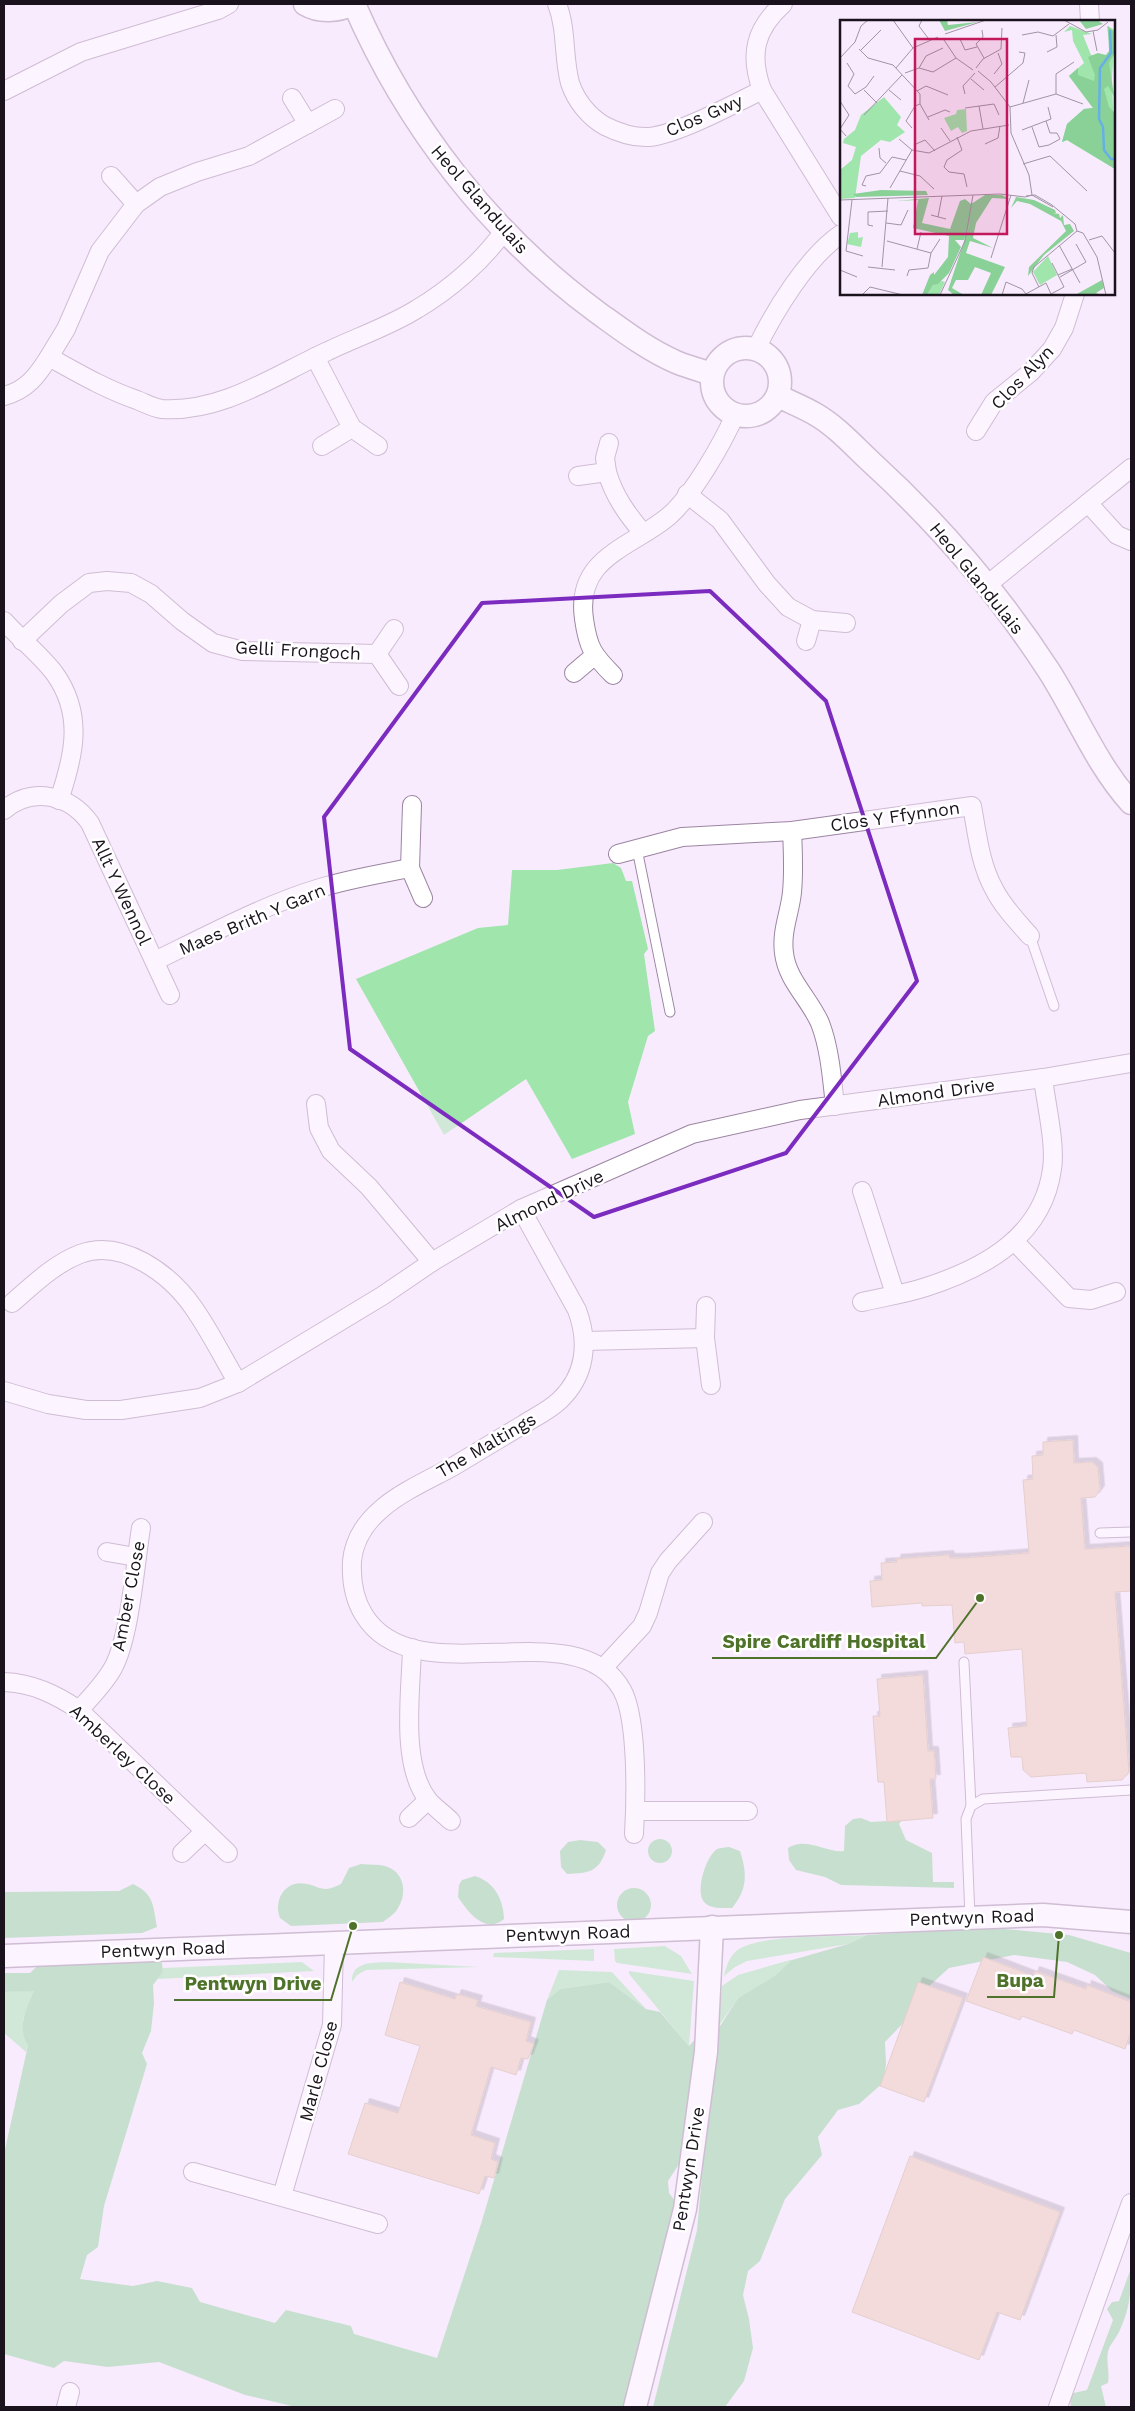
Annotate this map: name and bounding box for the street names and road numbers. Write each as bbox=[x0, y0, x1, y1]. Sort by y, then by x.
street label: Clos Gwy bbox=[662, 89, 746, 141]
street label: Heol Glandulais bbox=[427, 140, 533, 258]
street label: Clos Alyn bbox=[986, 341, 1058, 413]
street label: Heol Glandulais bbox=[926, 518, 1028, 638]
street label: Gelli Frongoch bbox=[234, 636, 362, 664]
street label: Clos Y Ffynnon bbox=[829, 797, 961, 835]
street label: Allt Y Wennol bbox=[88, 834, 156, 949]
street label: Maes Brith Y Garn bbox=[176, 879, 328, 959]
street label: Almond Drive bbox=[876, 1073, 996, 1111]
street label: Almond Drive bbox=[491, 1165, 607, 1235]
street label: The Maltings bbox=[433, 1408, 539, 1482]
street label: Amber Close bbox=[107, 1539, 149, 1653]
street label: Amberley Close bbox=[66, 1700, 180, 1808]
street label: Pentwyn Road bbox=[909, 1904, 1035, 1930]
street label: Pentwyn Road bbox=[505, 1920, 631, 1946]
street label: Pentwyn Road bbox=[100, 1936, 226, 1962]
street label: Marle Close bbox=[294, 2018, 342, 2124]
street label: Pentwyn Drive bbox=[668, 2105, 708, 2233]

